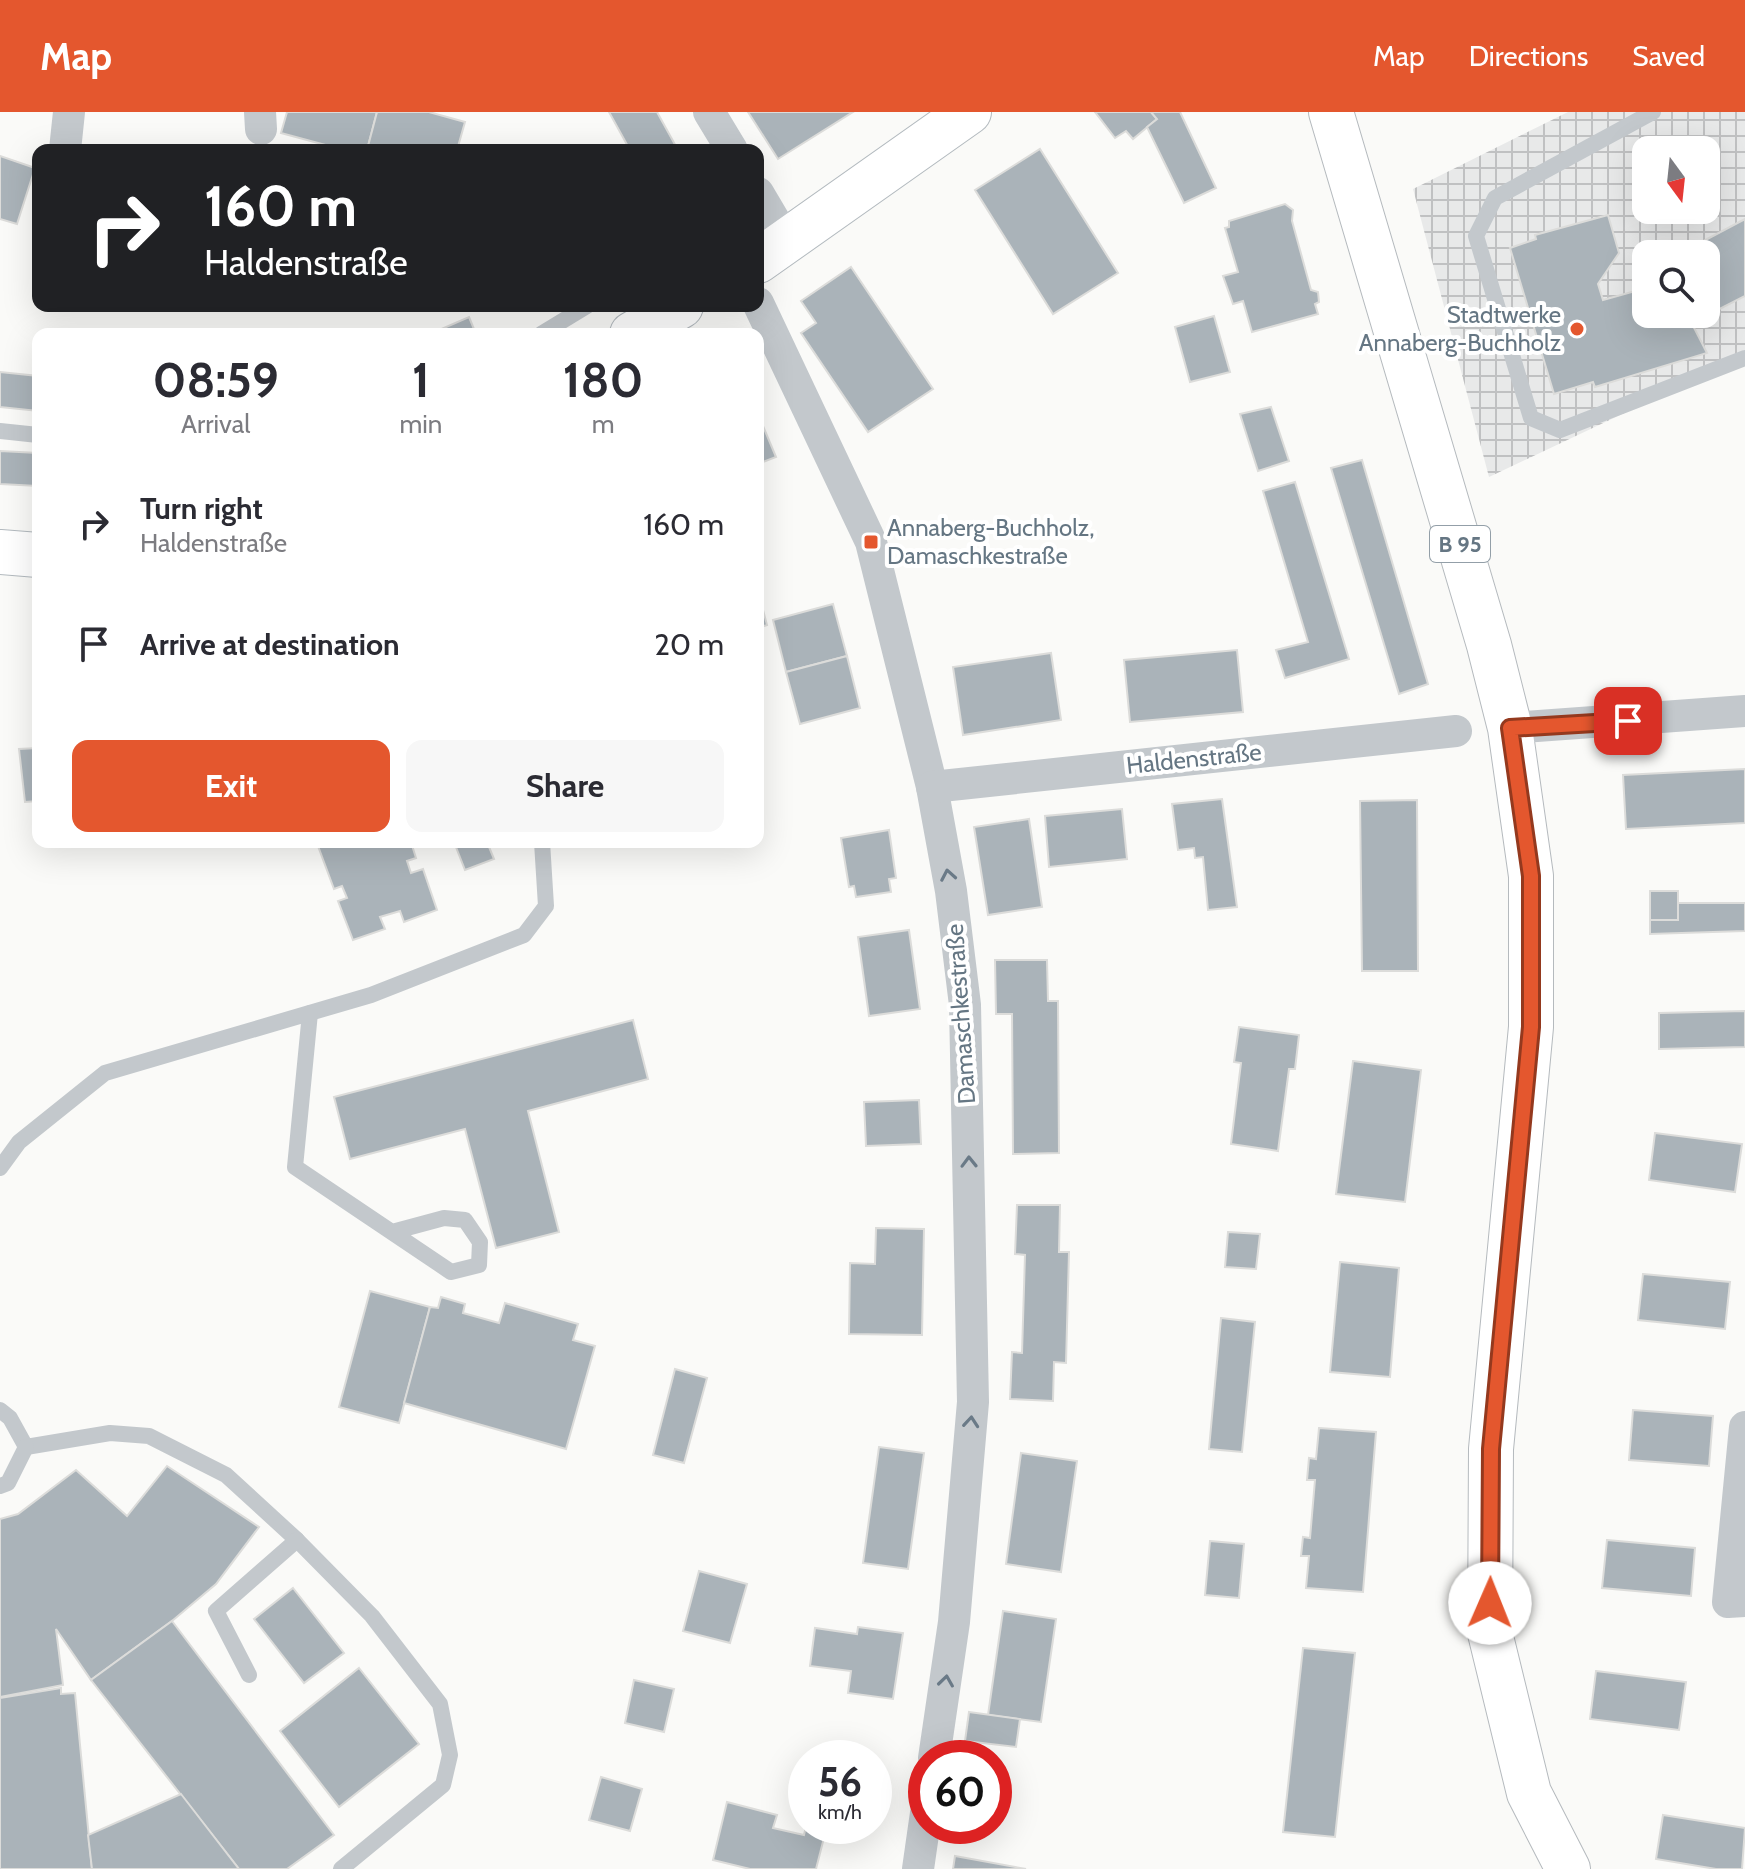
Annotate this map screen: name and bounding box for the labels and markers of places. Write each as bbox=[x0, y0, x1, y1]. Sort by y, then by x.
place label: Stadtwerke Annaberg-Buchholz bbox=[1359, 300, 1561, 357]
marker: Stadtwerke Annaberg-Buchholz bbox=[1568, 320, 1586, 338]
place label: Annaberg-Buchholz, Damaschkestraße bbox=[887, 513, 1094, 570]
marker: Annaberg-Buchholz, Damaschkestraße bbox=[862, 533, 880, 551]
pin bbox=[1594, 687, 1662, 755]

